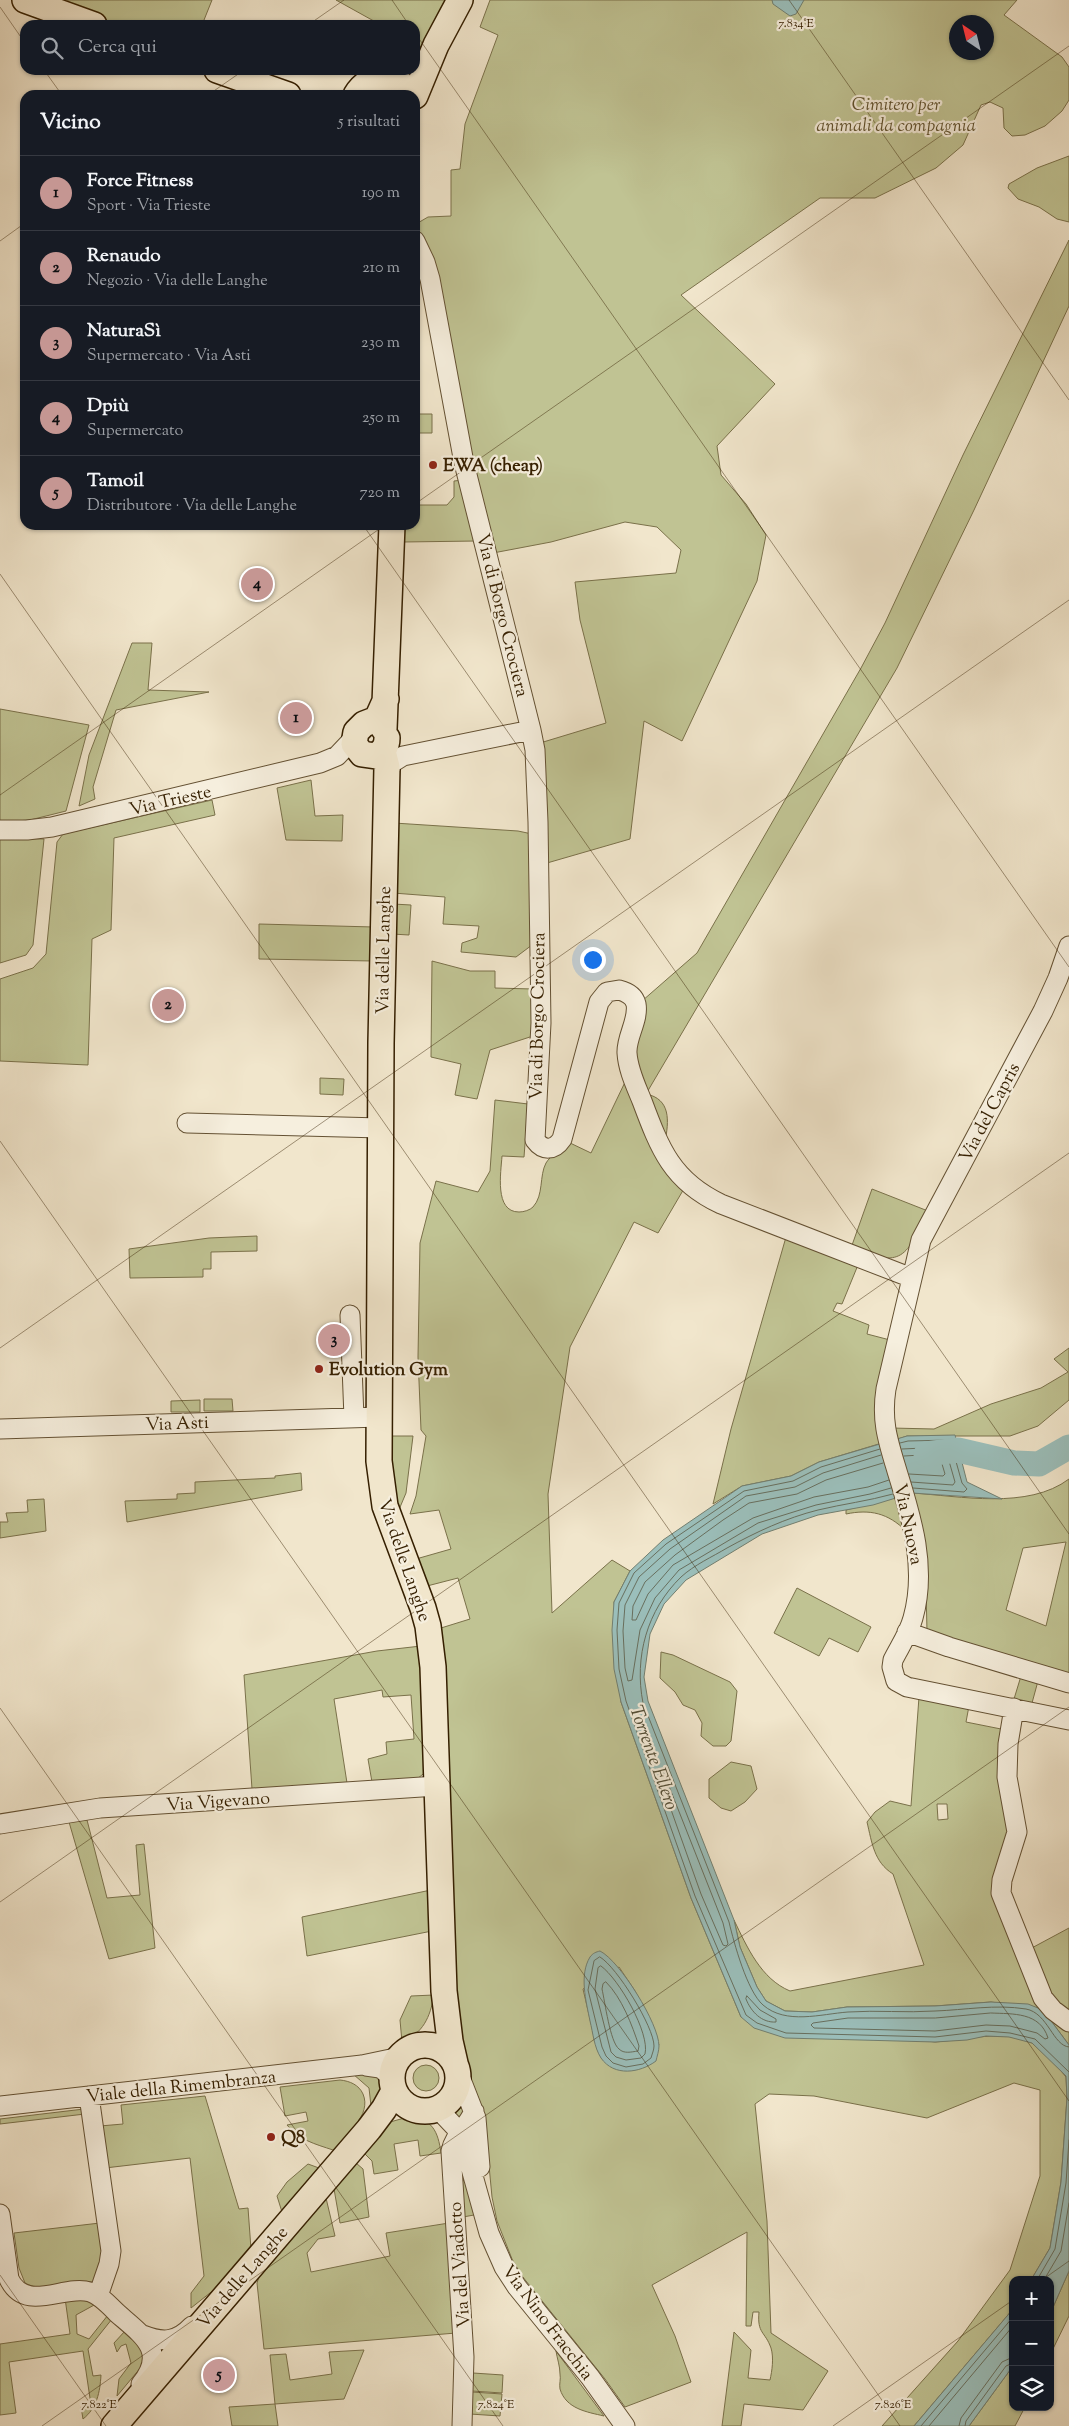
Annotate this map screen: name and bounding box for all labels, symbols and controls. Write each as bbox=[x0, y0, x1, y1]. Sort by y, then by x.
text: 7.834°E bbox=[778, 15, 815, 33]
north arrow bbox=[949, 15, 994, 60]
search box bbox=[20, 20, 420, 75]
icon: search bbox=[38, 34, 66, 62]
text: Cerca qui bbox=[78, 34, 157, 61]
park label: Cimitero per animali da compagnia bbox=[816, 93, 976, 140]
text: Vicino bbox=[40, 108, 101, 138]
text: 5 risultati bbox=[338, 111, 400, 134]
text: Force Fitness bbox=[87, 168, 193, 195]
text: 1 bbox=[53, 182, 59, 205]
text: 190 m bbox=[362, 182, 400, 205]
text: Sport · Via Trieste bbox=[87, 195, 211, 218]
text: Renaudo bbox=[87, 243, 161, 270]
text: 2 bbox=[52, 257, 60, 280]
text: 210 m bbox=[362, 257, 400, 280]
text: Negozio · Via delle Langhe bbox=[87, 270, 268, 293]
text: NaturaSì bbox=[87, 318, 161, 345]
text: 3 bbox=[53, 332, 59, 355]
text: 230 m bbox=[361, 332, 400, 355]
text: Supermercato · Via Asti bbox=[87, 345, 251, 368]
text: Dpiù bbox=[87, 393, 129, 420]
text: 4 bbox=[52, 407, 60, 430]
text: 250 m bbox=[362, 407, 400, 430]
text: Supermercato bbox=[87, 420, 183, 443]
place label: EWA (cheap) bbox=[443, 454, 543, 480]
marker: EWA (cheap) bbox=[427, 459, 439, 471]
text: Tamoil bbox=[87, 468, 144, 495]
text: 5 bbox=[53, 482, 59, 505]
text: 720 m bbox=[360, 482, 400, 505]
text: Distributore · Via delle Langhe bbox=[87, 495, 297, 518]
street label: Via di Borgo Crociera bbox=[468, 531, 534, 700]
pin: 4 bbox=[241, 565, 273, 603]
pin: 1 bbox=[280, 699, 312, 737]
street label: Via Trieste bbox=[127, 780, 214, 824]
street label: Via delle Langhe bbox=[371, 886, 399, 1014]
street label: Via di Borgo Crociera bbox=[525, 932, 553, 1100]
your location bbox=[580, 947, 606, 973]
pin: 2 bbox=[152, 986, 184, 1024]
street label: Via del Capris bbox=[954, 1059, 1028, 1167]
pin: 3 bbox=[318, 1321, 350, 1359]
place label: Evolution Gym bbox=[329, 1358, 448, 1384]
marker: Evolution Gym bbox=[313, 1363, 325, 1375]
street label: Via Asti bbox=[145, 1411, 209, 1439]
street label: Via Nuova bbox=[886, 1481, 928, 1567]
street label: Via delle Langhe bbox=[370, 1496, 436, 1626]
water label: Torrente Ellero bbox=[621, 1702, 684, 1814]
street label: Via Vigevano bbox=[165, 1786, 271, 1820]
street label: Viale della Rimembranza bbox=[85, 2065, 277, 2111]
place label: Q8 bbox=[281, 2126, 305, 2152]
marker: Q8 bbox=[265, 2131, 277, 2143]
street label: Via del Viadotto bbox=[444, 2201, 478, 2329]
street label: Via delle Langhe bbox=[192, 2221, 295, 2335]
street label: Via Nino Fracchia bbox=[494, 2260, 599, 2386]
map controls bbox=[1009, 2276, 1054, 2411]
button: + bbox=[1009, 2276, 1054, 2321]
button: − bbox=[1009, 2321, 1054, 2366]
pin: 5 bbox=[203, 2356, 235, 2394]
button: layers bbox=[1009, 2366, 1054, 2411]
text: 7.822°E bbox=[81, 2396, 118, 2414]
text: 7.824°E bbox=[478, 2396, 515, 2414]
text: 7.826°E bbox=[875, 2396, 912, 2414]

